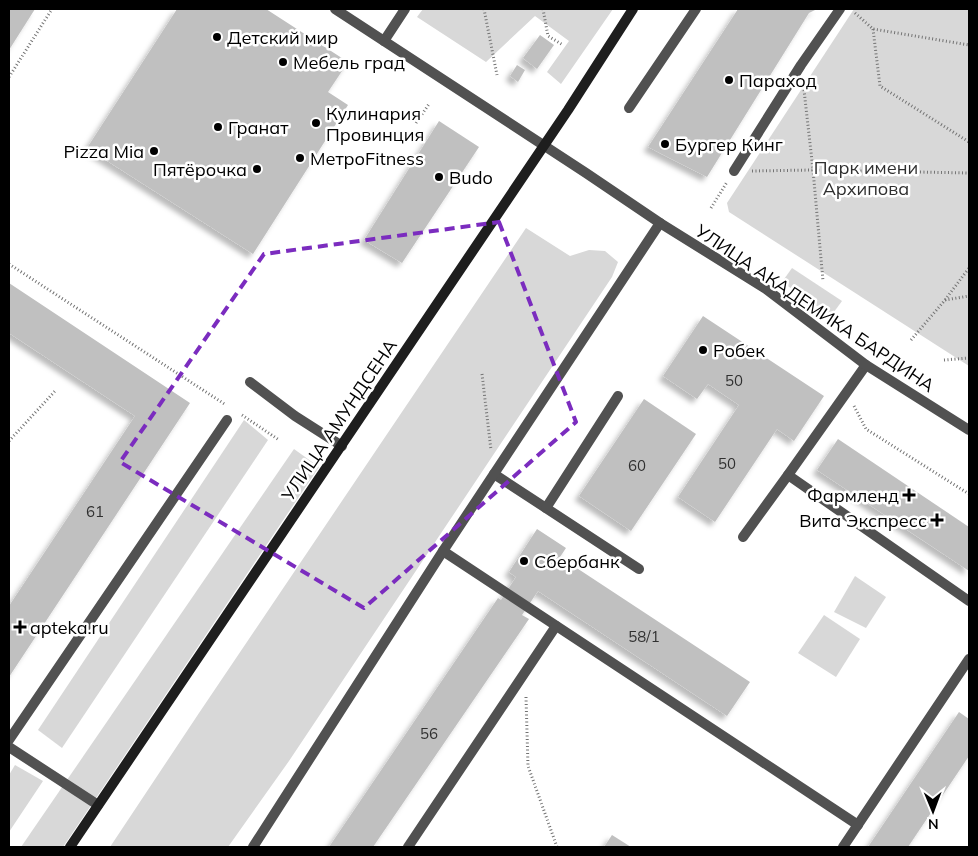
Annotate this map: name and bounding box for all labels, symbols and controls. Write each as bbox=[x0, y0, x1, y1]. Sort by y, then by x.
place label: Детский мир bbox=[227, 26, 338, 49]
marker: Детский мир bbox=[211, 31, 223, 43]
place label: Мебель град bbox=[293, 51, 405, 74]
marker: Мебель град bbox=[277, 56, 289, 68]
place label: Параход bbox=[739, 69, 817, 92]
marker: Параход bbox=[723, 74, 735, 86]
place label: Кулинария Провинция bbox=[326, 102, 424, 146]
place label: Гранат bbox=[228, 116, 289, 139]
marker: Кулинария Провинция bbox=[310, 117, 322, 129]
marker: Гранат bbox=[212, 121, 224, 133]
place label: Бургер Кинг bbox=[675, 133, 783, 156]
marker: Бургер Кинг bbox=[659, 138, 671, 150]
place label: Pizza Mia bbox=[63, 140, 144, 163]
marker: Pizza Mia bbox=[148, 145, 160, 157]
place label: МетроFitness bbox=[310, 147, 424, 170]
marker: МетроFitness bbox=[294, 152, 306, 164]
park label: Парк имени Архипова bbox=[814, 156, 918, 200]
place label: Пятёрочка bbox=[153, 158, 247, 181]
marker: Пятёрочка bbox=[251, 163, 263, 175]
place label: Budo bbox=[449, 166, 493, 189]
marker: Budo bbox=[433, 171, 445, 183]
street label: УЛИЦА АКАДЕМИКА БАРДИНА bbox=[690, 219, 939, 397]
street label: УЛИЦА АМУНДСЕНА bbox=[276, 335, 402, 506]
place label: Робек bbox=[713, 339, 765, 362]
marker: Робек bbox=[697, 344, 709, 356]
house number: 50 bbox=[725, 371, 743, 390]
house number: 50 bbox=[718, 454, 736, 473]
house number: 60 bbox=[628, 456, 646, 475]
place label: Фармленд bbox=[807, 484, 899, 507]
marker: Фармленд bbox=[903, 489, 915, 501]
house number: 61 bbox=[86, 502, 104, 521]
place label: Вита Экспресс bbox=[799, 509, 927, 532]
marker: Вита Экспресс bbox=[931, 514, 943, 526]
place label: Сбербанк bbox=[534, 550, 620, 573]
marker: Сбербанк bbox=[518, 555, 530, 567]
place label: apteka.ru bbox=[30, 616, 109, 639]
marker: apteka.ru bbox=[14, 621, 26, 633]
house number: 58/1 bbox=[628, 627, 660, 646]
house number: 56 bbox=[420, 724, 438, 743]
north arrow bbox=[908, 786, 958, 836]
text: N bbox=[928, 815, 939, 833]

